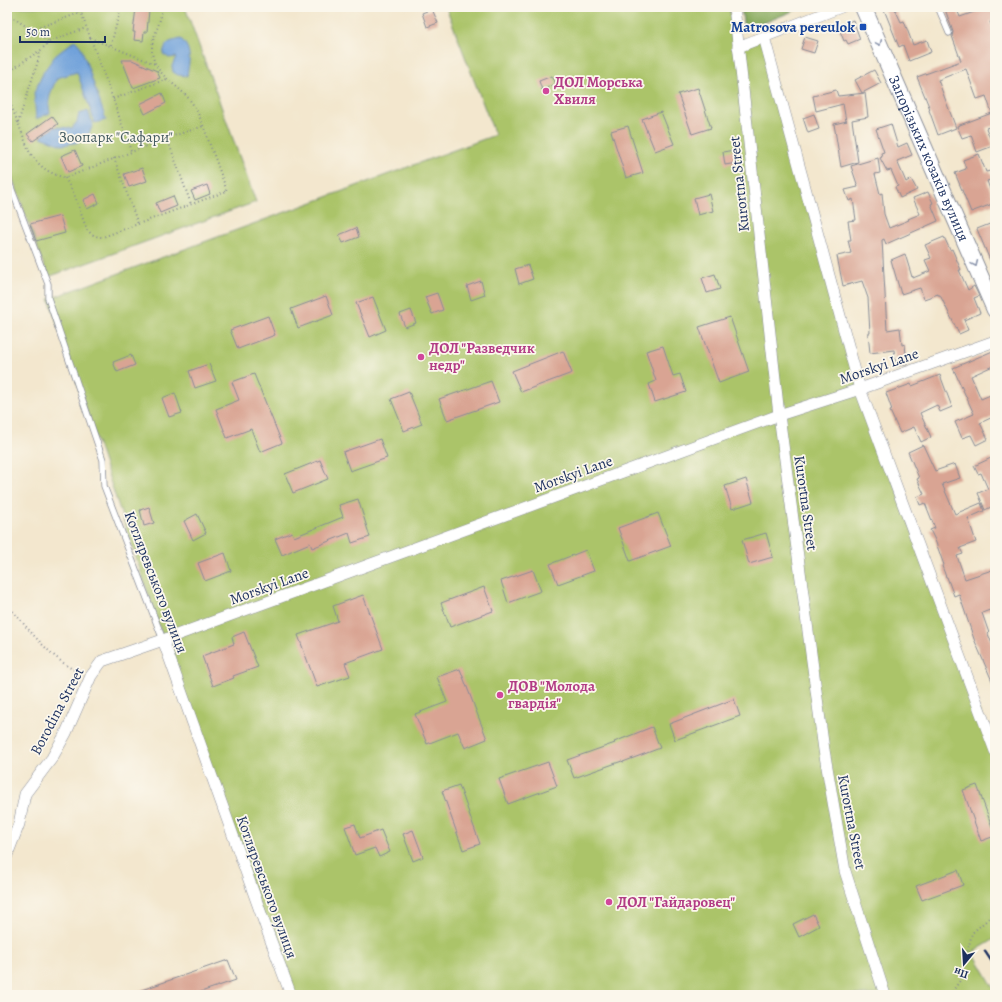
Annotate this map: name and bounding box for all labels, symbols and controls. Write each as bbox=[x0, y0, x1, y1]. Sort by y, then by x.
place label: Matrosova pereulok bbox=[731, 17, 855, 37]
scale bar bbox=[20, 18, 105, 44]
marker: Matrosova pereulok bbox=[858, 22, 868, 32]
text: 50 m bbox=[26, 24, 50, 40]
one-way arrow bbox=[874, 39, 882, 46]
place label: ДОЛ Морська Хвиля bbox=[554, 72, 644, 109]
street label: Запорізьких козаків вулиця bbox=[884, 72, 974, 245]
marker: ДОЛ Морська Хвиля bbox=[541, 86, 551, 96]
park label: Зоопарк "Сафари" bbox=[59, 127, 173, 147]
street label: Kurortna Street bbox=[724, 135, 754, 233]
one-way arrow bbox=[971, 261, 979, 268]
place label: ДОЛ "Разведчик недр" bbox=[429, 338, 535, 375]
street label: Morskyi Lane bbox=[837, 343, 922, 389]
marker: ДОЛ "Разведчик недр" bbox=[416, 352, 426, 362]
street label: Morskyi Lane bbox=[531, 450, 615, 498]
street label: Kurortna Street bbox=[789, 454, 823, 552]
street label: Котляревського вулиця bbox=[120, 508, 192, 656]
street label: Morskyi Lane bbox=[227, 562, 311, 610]
street label: Borodina Street bbox=[25, 664, 89, 758]
place label: ДОВ "Молода гвардія" bbox=[508, 676, 596, 713]
marker: ДОВ "Молода гвардія" bbox=[495, 690, 505, 700]
street label: Kurortna Street bbox=[833, 773, 871, 871]
street label: Котляревського вулиця bbox=[232, 813, 302, 961]
place label: ДОЛ "Гайдаровец" bbox=[617, 892, 735, 912]
marker: ДОЛ "Гайдаровец" bbox=[604, 897, 614, 907]
north arrow bbox=[944, 944, 984, 984]
text: Пн bbox=[951, 964, 970, 982]

